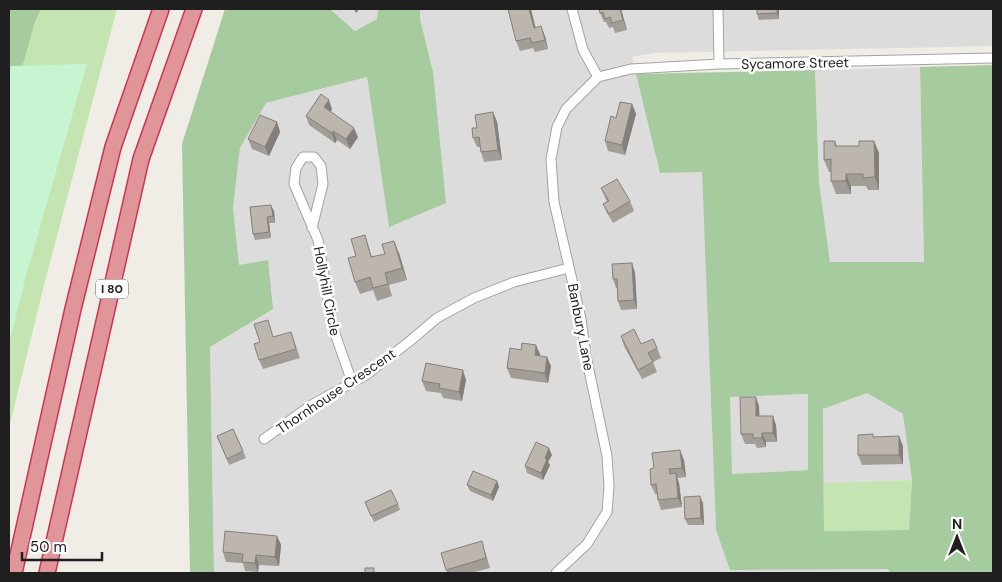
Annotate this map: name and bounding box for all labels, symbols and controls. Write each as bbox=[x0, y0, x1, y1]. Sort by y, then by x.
street label: Sycamore Street bbox=[741, 53, 849, 73]
street label: Hollyhill Circle bbox=[310, 245, 344, 337]
road number: I 80 bbox=[96, 280, 128, 298]
street label: Banbury Lane bbox=[564, 282, 598, 372]
street label: Thornhouse Crescent bbox=[273, 344, 399, 438]
north arrow bbox=[932, 512, 982, 562]
text: N bbox=[952, 515, 962, 533]
scale bar bbox=[22, 530, 102, 562]
text: 50 m bbox=[30, 537, 67, 557]

